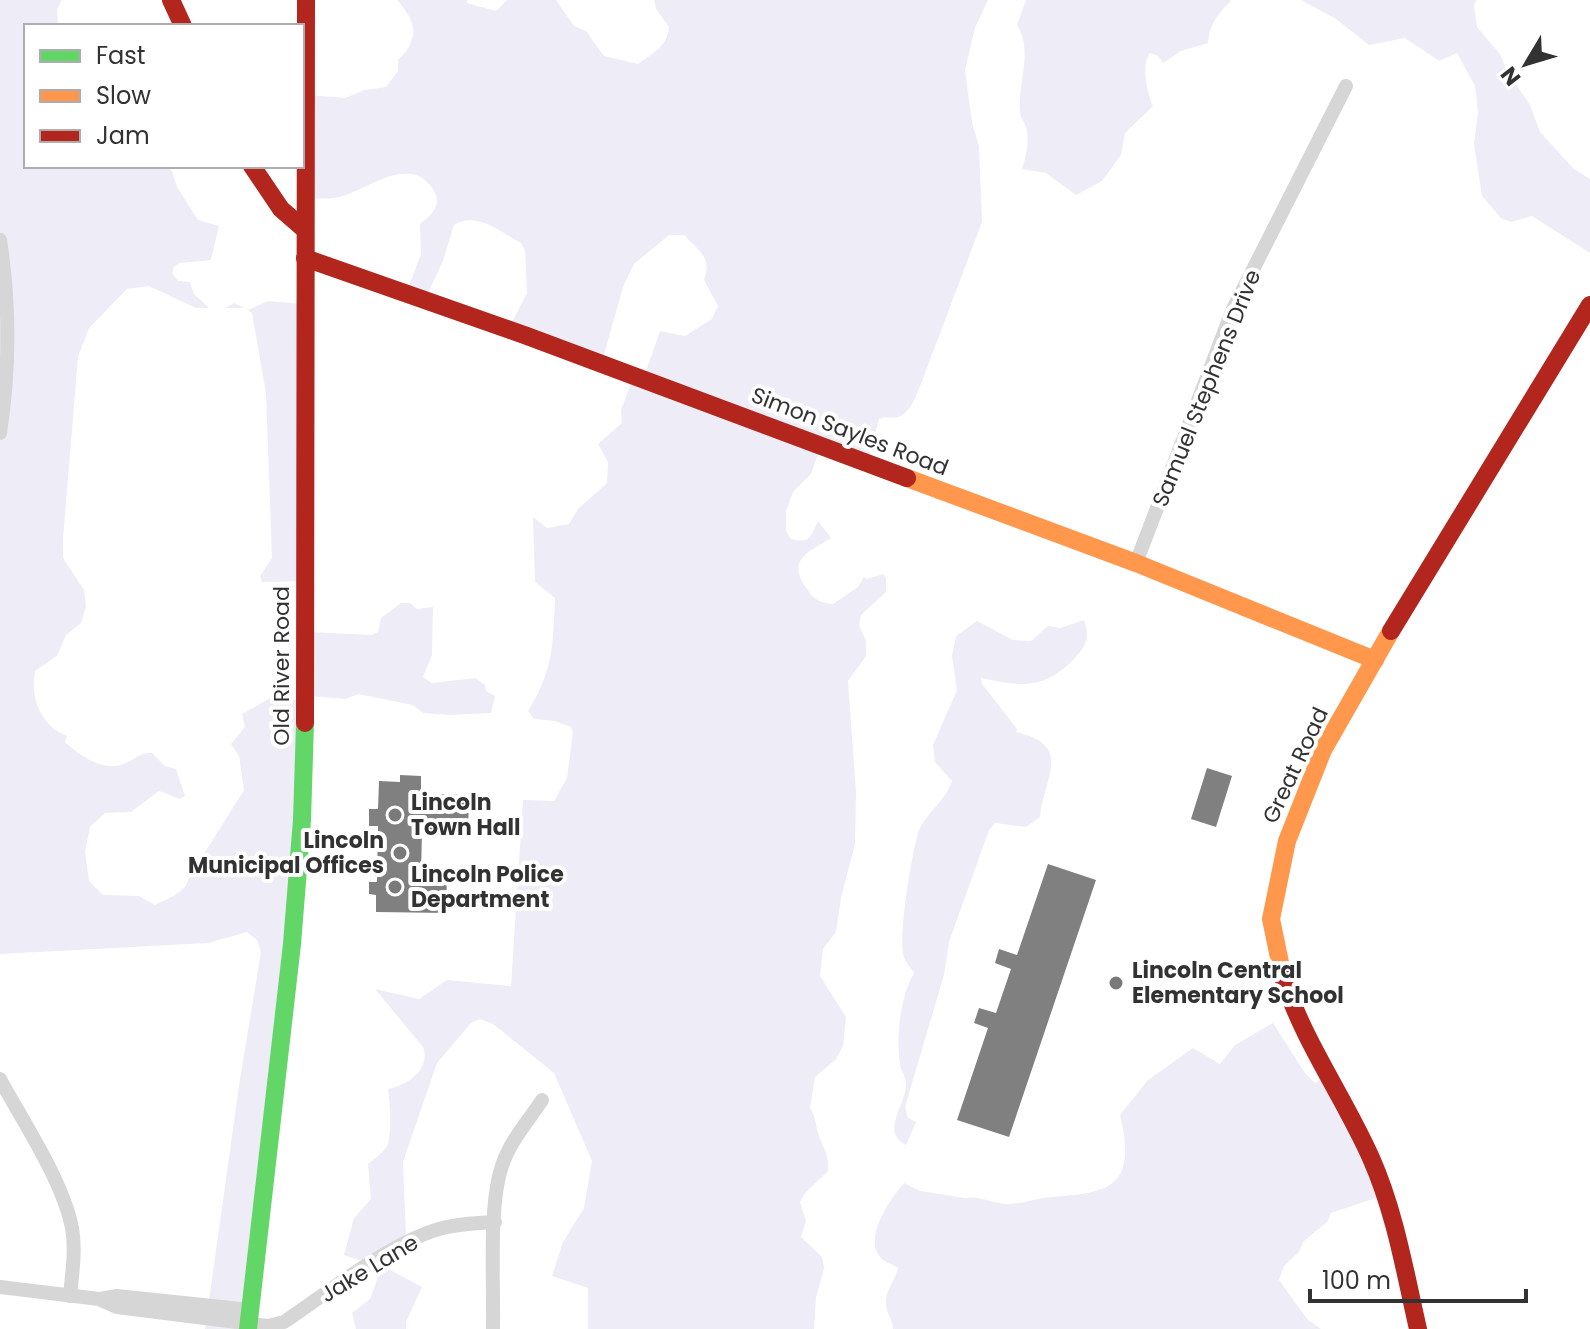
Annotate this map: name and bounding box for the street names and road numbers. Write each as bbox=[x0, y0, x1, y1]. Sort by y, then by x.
street label: Samuel Stephens Drive bbox=[1145, 265, 1268, 511]
street label: Simon Sayles Road bbox=[747, 380, 953, 483]
street label: Old River Road bbox=[266, 586, 297, 746]
street label: Great Road bbox=[1255, 702, 1336, 828]
street label: Jake Lane bbox=[314, 1227, 424, 1310]

